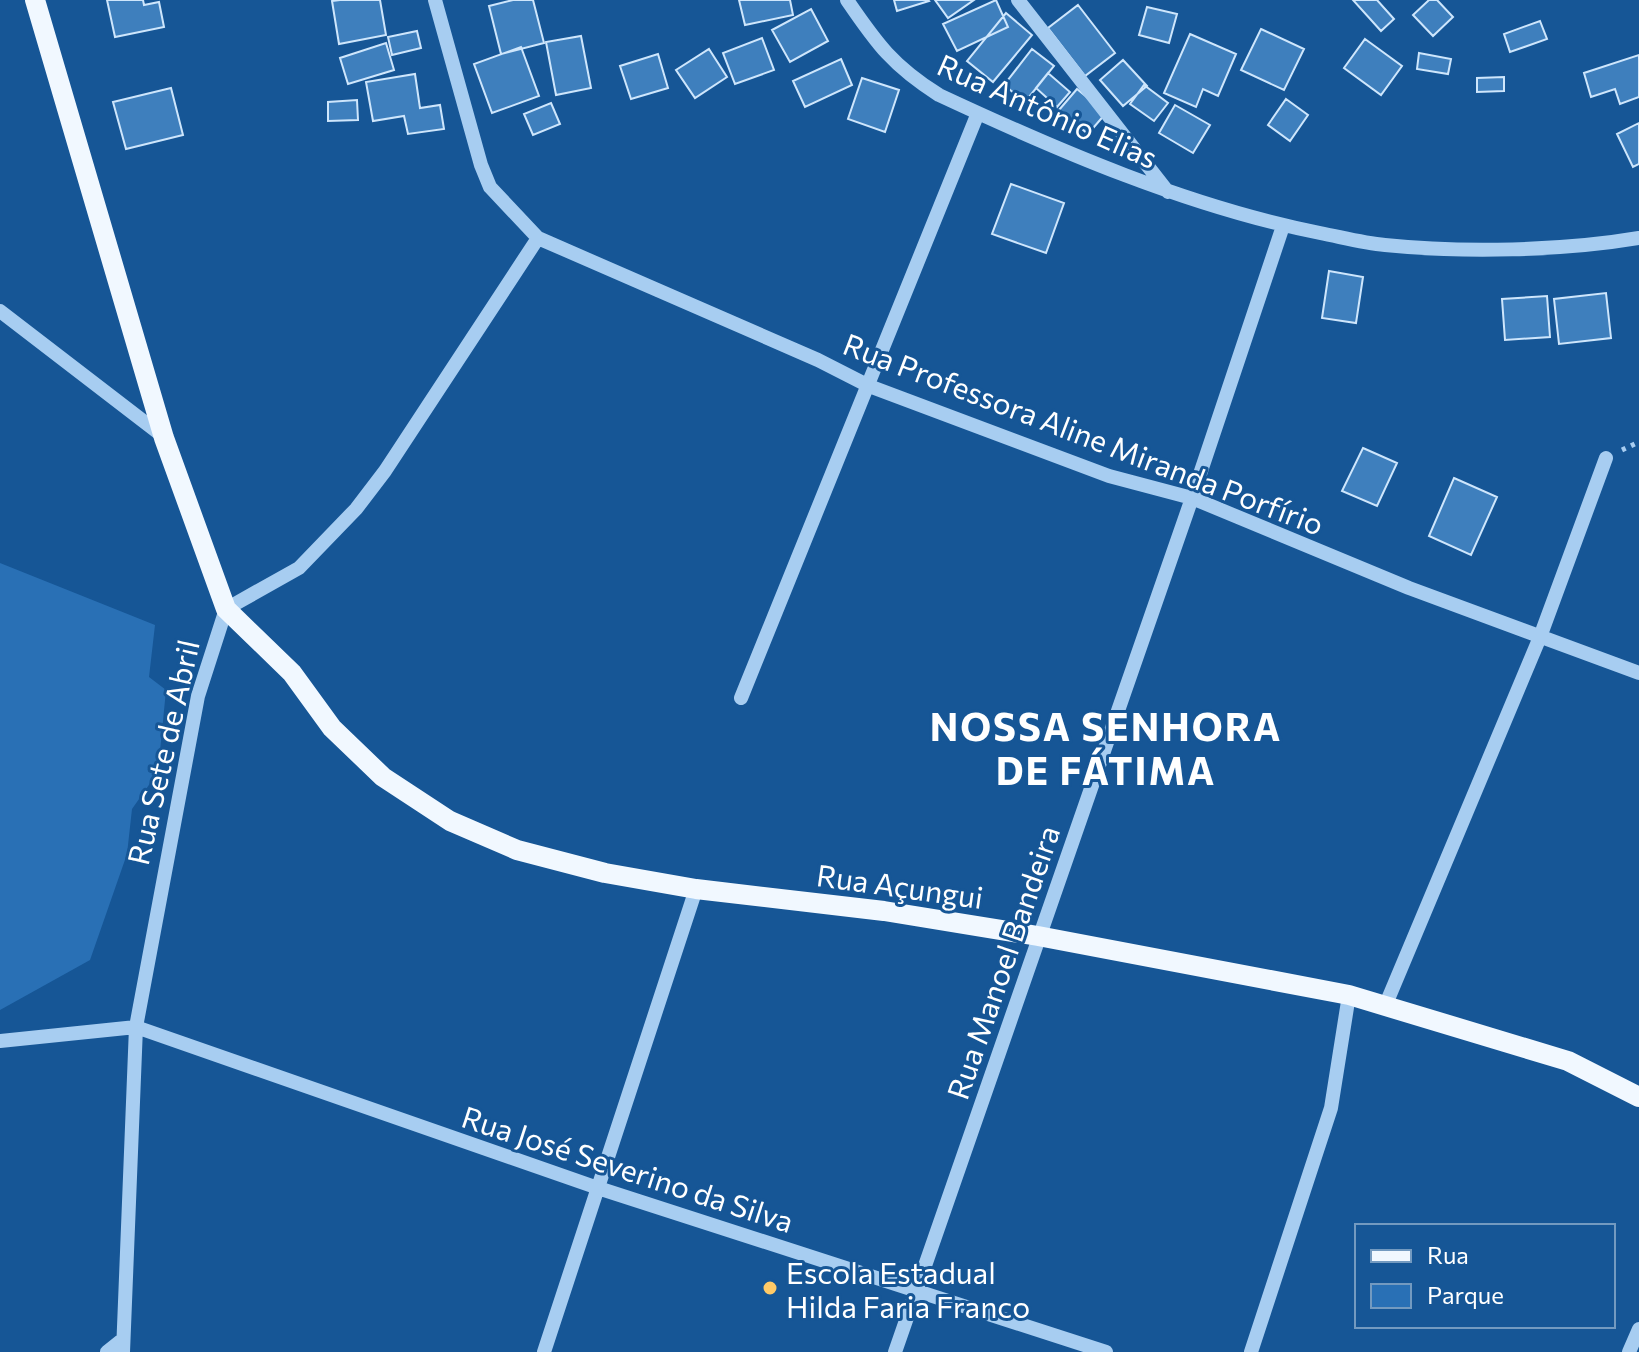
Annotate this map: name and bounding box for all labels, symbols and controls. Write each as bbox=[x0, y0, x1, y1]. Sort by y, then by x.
street label: Rua Antônio Elias bbox=[932, 45, 1164, 175]
street label: Rua Professora Aline Miranda Porfírio bbox=[839, 324, 1329, 542]
street label: Rua Sete de Abril bbox=[118, 636, 206, 868]
district label: NOSSA SENHORA DE FÁTIMA bbox=[930, 702, 1282, 793]
street label: Rua Manoel Bandeira bbox=[938, 820, 1066, 1104]
street label: Rua Açungui bbox=[814, 855, 986, 915]
street label: Rua José Severino da Silva bbox=[458, 1097, 798, 1239]
legend bbox=[1355, 1224, 1615, 1328]
text: Rua bbox=[1427, 1240, 1469, 1269]
place label: Escola Estadual Hilda Faria Franco bbox=[786, 1253, 1030, 1324]
marker: Escola Estadual Hilda Faria Franco bbox=[761, 1279, 779, 1297]
text: Parque bbox=[1427, 1280, 1504, 1309]

